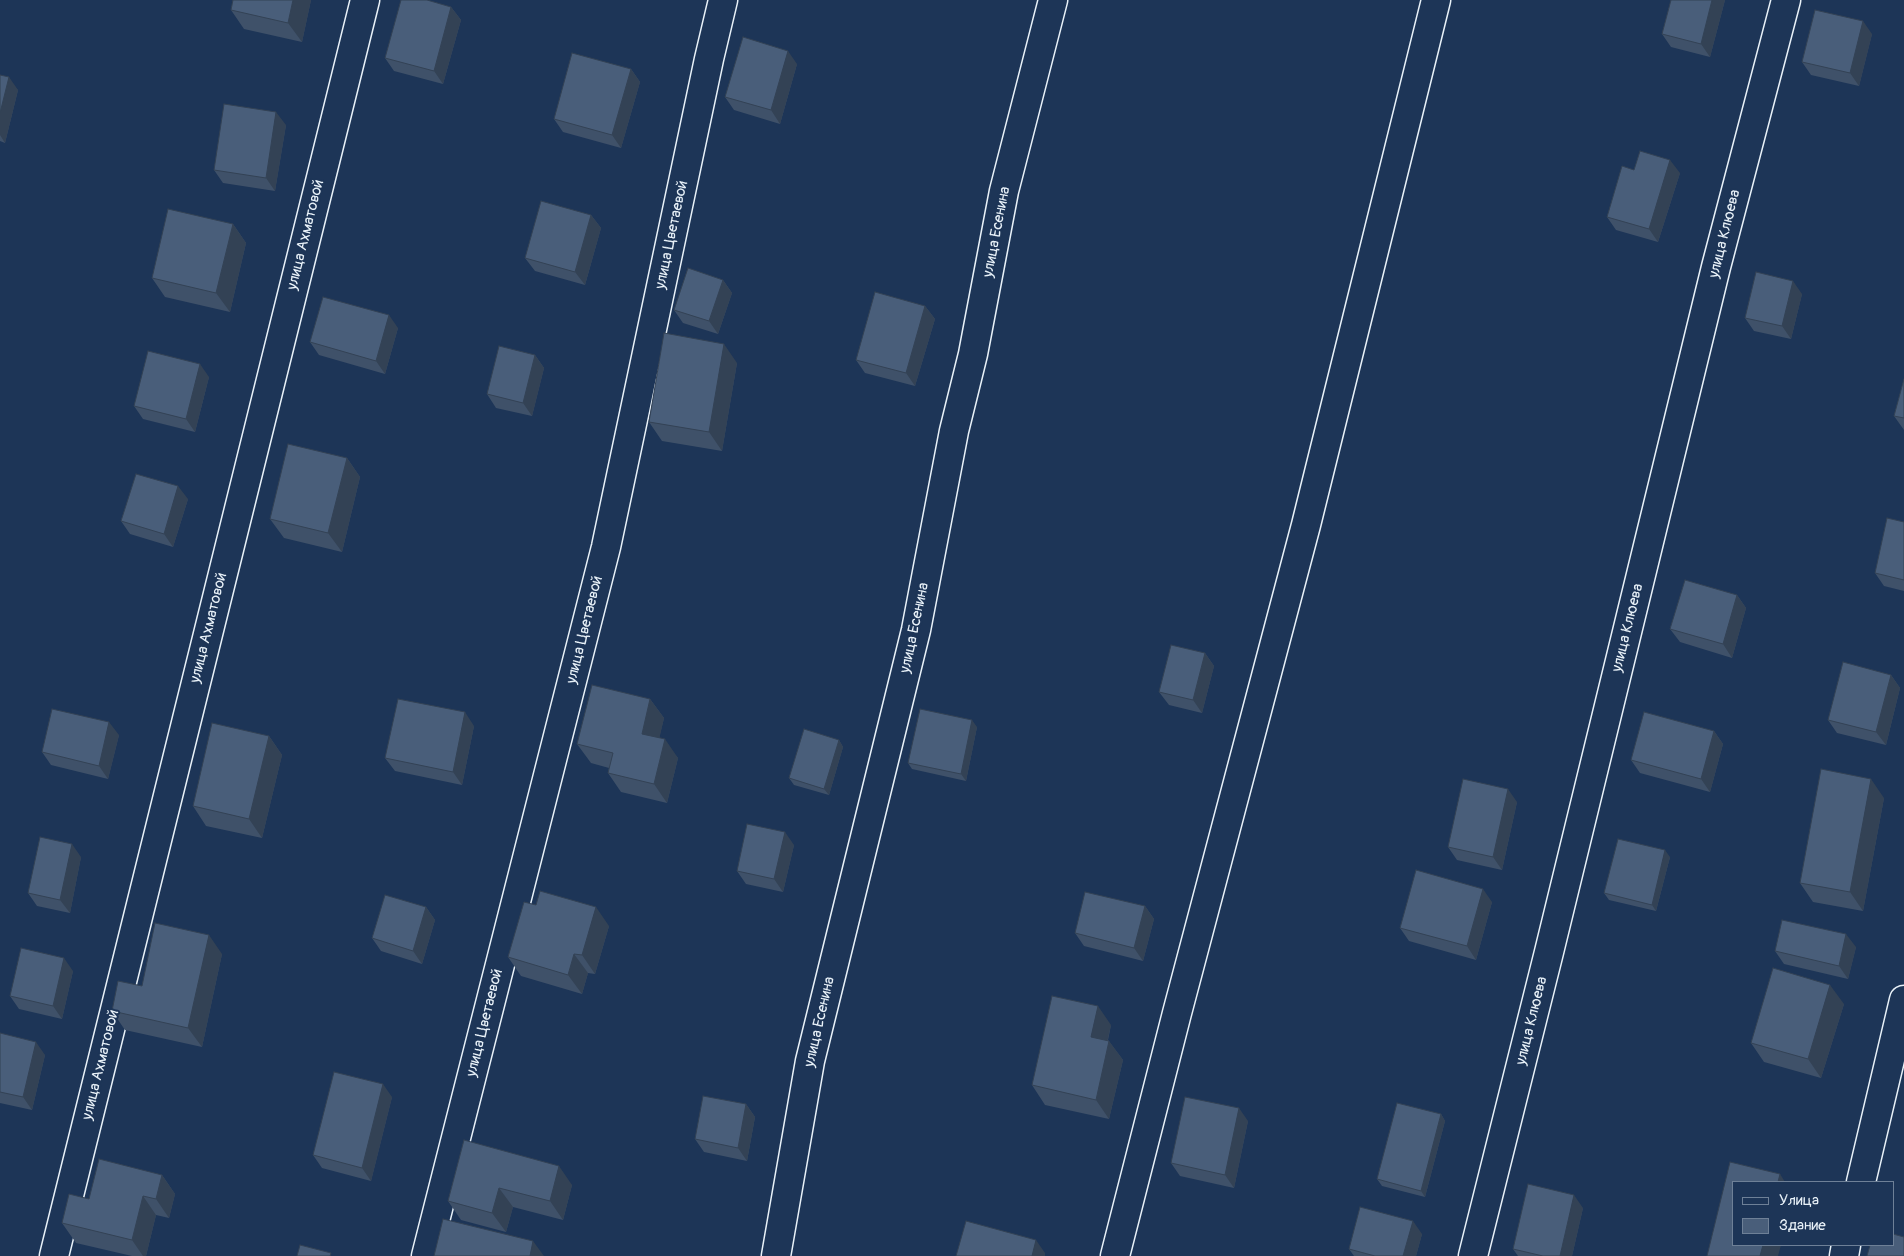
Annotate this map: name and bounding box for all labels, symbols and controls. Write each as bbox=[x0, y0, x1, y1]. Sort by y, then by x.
street label: улица Ахматовой bbox=[284, 178, 328, 292]
street label: улица Цветаевой bbox=[652, 179, 692, 291]
street label: улица Есенина bbox=[979, 185, 1015, 279]
street label: улица Клюева bbox=[1705, 188, 1745, 280]
street label: улица Ахматовой bbox=[187, 571, 231, 685]
street label: улица Цветаевой bbox=[563, 574, 607, 686]
street label: улица Есенина bbox=[897, 581, 933, 675]
street label: улица Клюева bbox=[1608, 582, 1648, 674]
street label: улица Цветаевой bbox=[463, 967, 507, 1079]
street label: улица Есенина bbox=[801, 975, 839, 1069]
street label: улица Клюева bbox=[1512, 975, 1552, 1067]
street label: улица Ахматовой bbox=[79, 1008, 123, 1122]
legend bbox=[1732, 1181, 1894, 1246]
text: Улица bbox=[1779, 1191, 1819, 1210]
text: Здание bbox=[1779, 1216, 1826, 1235]

